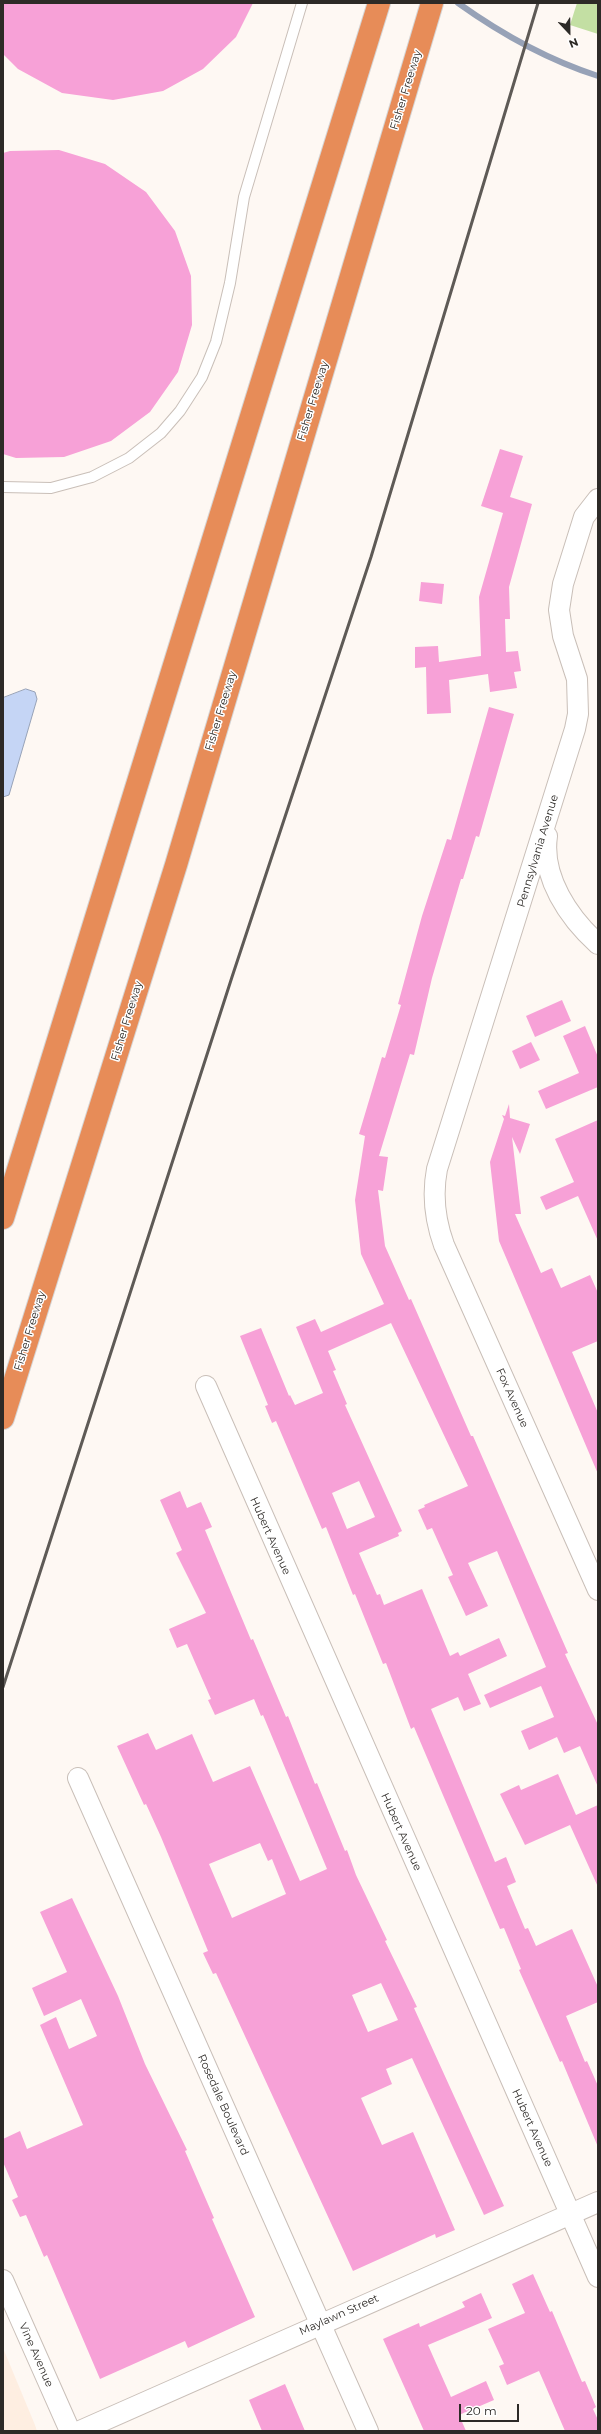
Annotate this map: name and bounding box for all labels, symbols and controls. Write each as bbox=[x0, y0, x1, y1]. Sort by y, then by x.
north arrow bbox=[549, 12, 589, 52]
text: N bbox=[567, 35, 580, 51]
street label: Fisher Freeway bbox=[388, 49, 424, 131]
street label: Fisher Freeway bbox=[295, 360, 331, 442]
street label: Fisher Freeway bbox=[203, 670, 239, 752]
street label: Pennsylvania Avenue bbox=[515, 793, 561, 909]
street label: Fisher Freeway bbox=[109, 980, 145, 1062]
street label: Fisher Freeway bbox=[12, 1290, 48, 1372]
street label: Fox Avenue bbox=[493, 1366, 531, 1430]
street label: Hubert Avenue bbox=[247, 1495, 293, 1577]
street label: Hubert Avenue bbox=[378, 1791, 424, 1873]
street label: Rosedale Boulevard bbox=[195, 2052, 251, 2158]
street label: Hubert Avenue bbox=[509, 2087, 555, 2169]
street label: Maylawn Street bbox=[297, 2292, 381, 2338]
street label: Vine Avenue bbox=[16, 2321, 56, 2389]
scale bar bbox=[461, 2396, 521, 2422]
text: 20 m bbox=[466, 2403, 497, 2418]

